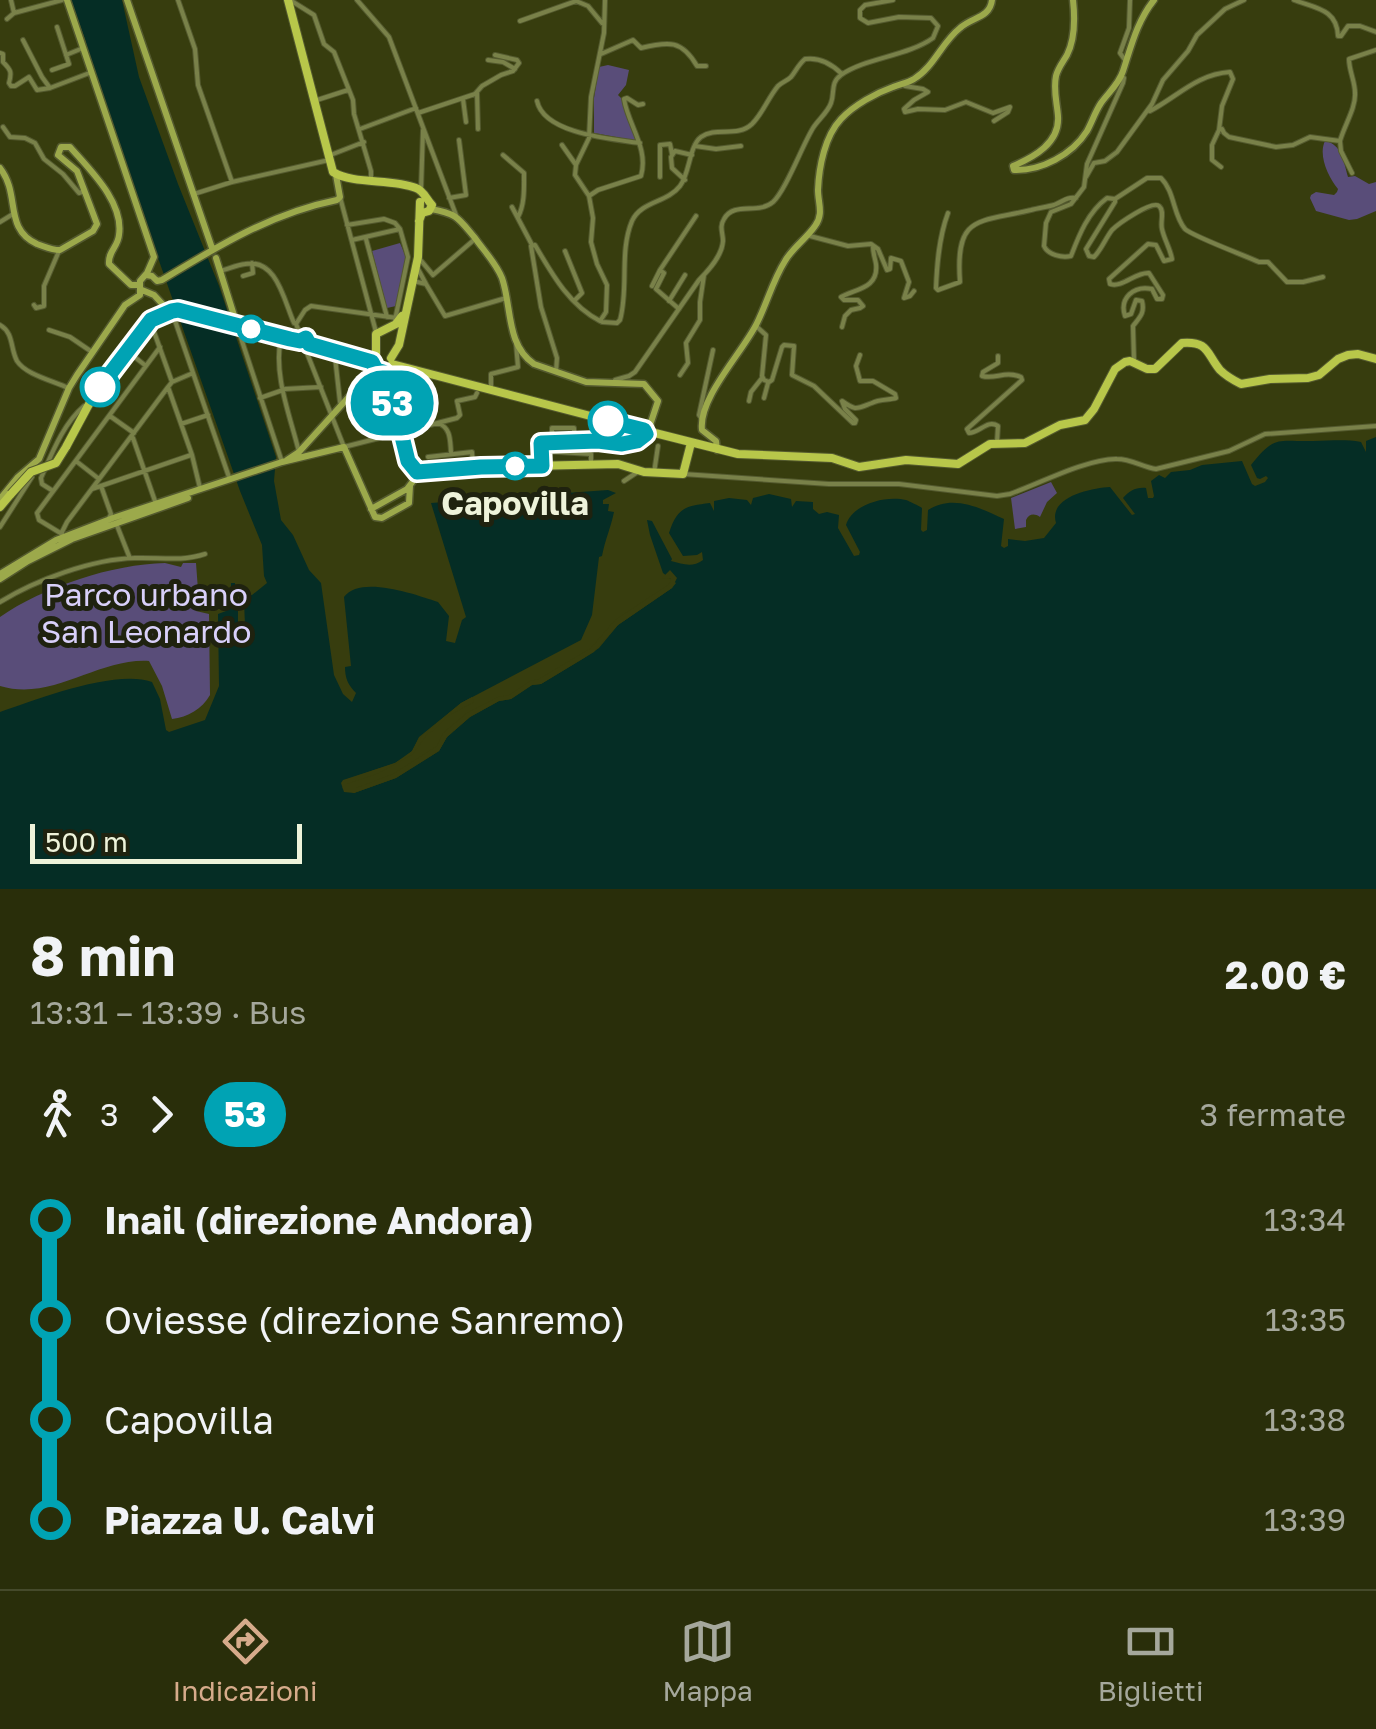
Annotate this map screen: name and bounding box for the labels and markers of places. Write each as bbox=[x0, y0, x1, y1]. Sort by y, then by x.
unlabelled marker bbox=[238, 316, 264, 342]
unlabelled marker bbox=[81, 368, 119, 406]
unlabelled marker bbox=[589, 402, 627, 440]
marker: Capovilla bbox=[502, 453, 528, 479]
place label: Capovilla bbox=[441, 484, 589, 522]

